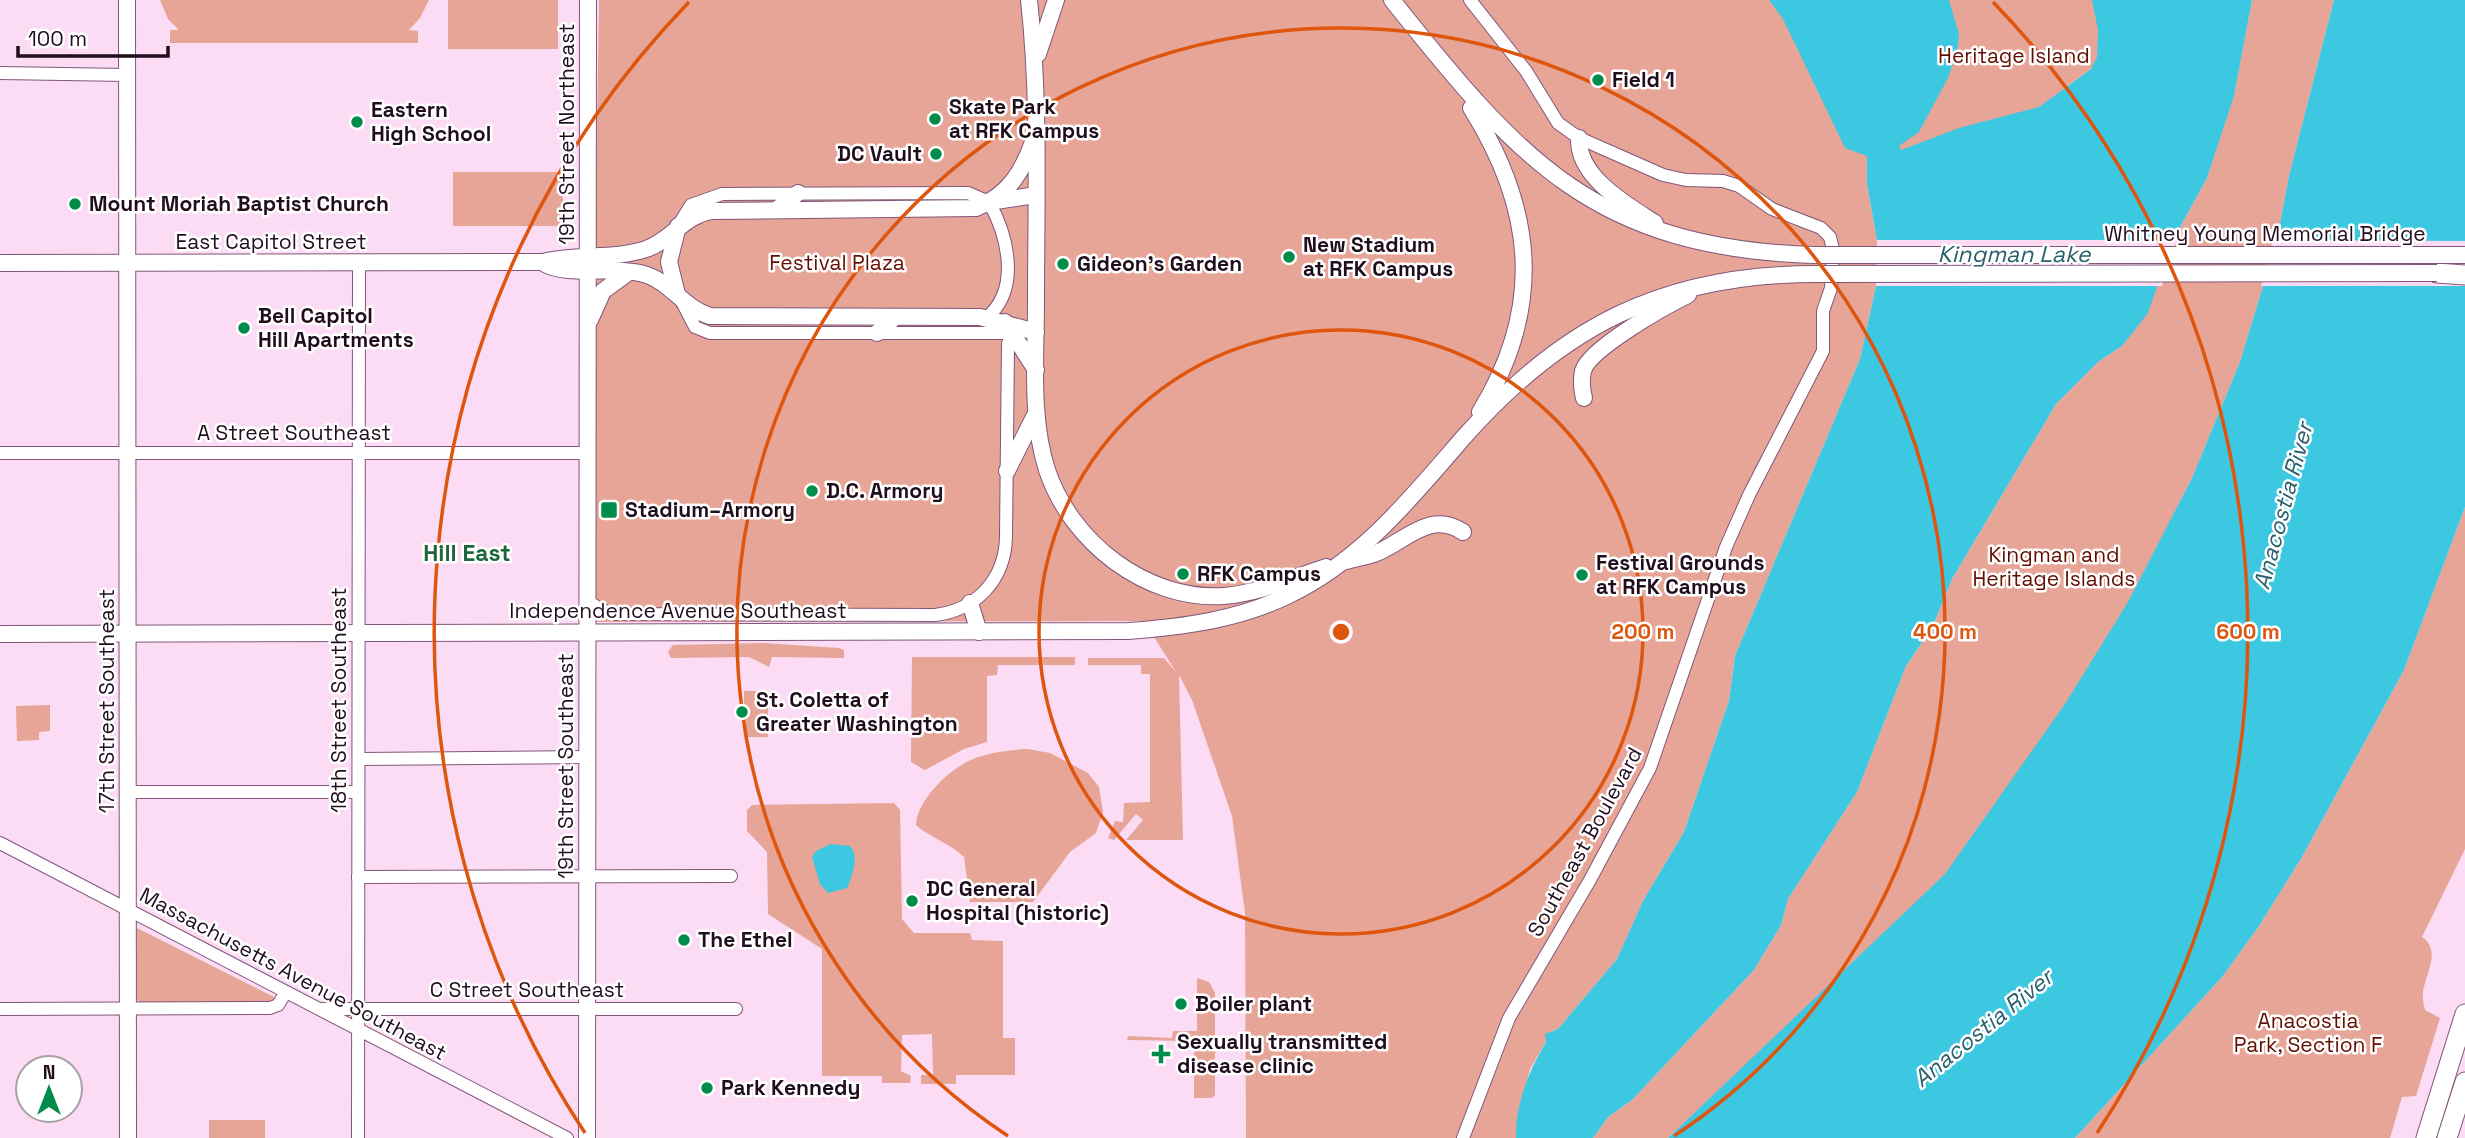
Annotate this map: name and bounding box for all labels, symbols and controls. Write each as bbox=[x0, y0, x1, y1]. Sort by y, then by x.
scale bar bbox=[18, 14, 168, 58]
street label: 19th Street Northeast bbox=[553, 23, 580, 245]
text: 100 m bbox=[28, 25, 87, 52]
park label: Heritage Island bbox=[1938, 42, 2090, 69]
place label: Field 1 bbox=[1612, 66, 1675, 93]
marker: Field 1 bbox=[1590, 72, 1606, 88]
place label: Skate Park at RFK Campus bbox=[949, 93, 1099, 144]
place label: Eastern High School bbox=[371, 96, 491, 147]
marker: Skate Park at RFK Campus bbox=[927, 111, 943, 127]
marker: Eastern High School bbox=[349, 114, 365, 130]
place label: DC Vault bbox=[837, 140, 922, 167]
marker: DC Vault bbox=[928, 146, 944, 162]
place label: Mount Moriah Baptist Church bbox=[89, 190, 389, 217]
marker: Mount Moriah Baptist Church bbox=[67, 196, 83, 212]
street label: Whitney Young Memorial Bridge bbox=[2104, 220, 2426, 247]
street label: East Capitol Street bbox=[176, 228, 366, 255]
place label: New Stadium at RFK Campus bbox=[1303, 231, 1453, 282]
water label: Kingman Lake bbox=[1938, 239, 2092, 269]
park label: Festival Plaza bbox=[769, 249, 905, 276]
marker: New Stadium at RFK Campus bbox=[1281, 249, 1297, 265]
place label: Gideon's Garden bbox=[1077, 250, 1242, 277]
marker: Gideon's Garden bbox=[1055, 256, 1071, 272]
place label: Bell Capitol Hill Apartments bbox=[258, 302, 414, 353]
marker: Bell Capitol Hill Apartments bbox=[236, 320, 252, 336]
water label: Anacostia River bbox=[2246, 417, 2320, 592]
street label: A Street Southeast bbox=[197, 419, 391, 446]
place label: D.C. Armory bbox=[826, 477, 943, 504]
marker: D.C. Armory bbox=[804, 483, 820, 499]
place label: Stadium–Armory bbox=[625, 496, 795, 523]
marker: Stadium–Armory bbox=[599, 500, 619, 520]
district label: Hill East bbox=[423, 538, 511, 568]
park label: Kingman and Heritage Islands bbox=[1973, 541, 2135, 592]
place label: Festival Grounds at RFK Campus bbox=[1596, 549, 1764, 600]
place label: RFK Campus bbox=[1197, 560, 1321, 587]
marker: RFK Campus bbox=[1175, 566, 1191, 582]
marker: Festival Grounds at RFK Campus bbox=[1574, 567, 1590, 583]
street label: 18th Street Southeast bbox=[325, 587, 352, 813]
street label: 17th Street Southeast bbox=[93, 589, 120, 813]
street label: Independence Avenue Southeast bbox=[509, 597, 847, 624]
text: 200 m bbox=[1612, 618, 1674, 645]
text: 400 m bbox=[1913, 618, 1977, 645]
text: 600 m bbox=[2216, 618, 2280, 645]
centre of rings bbox=[1329, 620, 1353, 644]
street label: 19th Street Southeast bbox=[552, 653, 579, 879]
place label: St. Coletta of Greater Washington bbox=[756, 686, 958, 737]
marker: St. Coletta of Greater Washington bbox=[734, 704, 750, 720]
street label: Southeast Boulevard bbox=[1521, 742, 1648, 941]
place label: DC General Hospital (historic) bbox=[926, 875, 1109, 926]
street label: Massachusetts Avenue Southeast bbox=[135, 881, 451, 1066]
marker: DC General Hospital (historic) bbox=[904, 893, 920, 909]
place label: The Ethel bbox=[698, 926, 793, 953]
marker: The Ethel bbox=[676, 932, 692, 948]
water label: Anacostia River bbox=[1907, 961, 2061, 1093]
street label: C Street Southeast bbox=[430, 976, 624, 1003]
place label: Boiler plant bbox=[1195, 990, 1312, 1017]
marker: Boiler plant bbox=[1173, 996, 1189, 1012]
park label: Anacostia Park, Section F bbox=[2234, 1007, 2382, 1058]
place label: Sexually transmitted disease clinic bbox=[1177, 1028, 1387, 1079]
marker: Sexually transmitted disease clinic bbox=[1151, 1044, 1171, 1064]
north arrow bbox=[14, 1054, 84, 1124]
text: N bbox=[43, 1060, 55, 1085]
place label: Park Kennedy bbox=[721, 1074, 860, 1101]
marker: Park Kennedy bbox=[699, 1080, 715, 1096]

